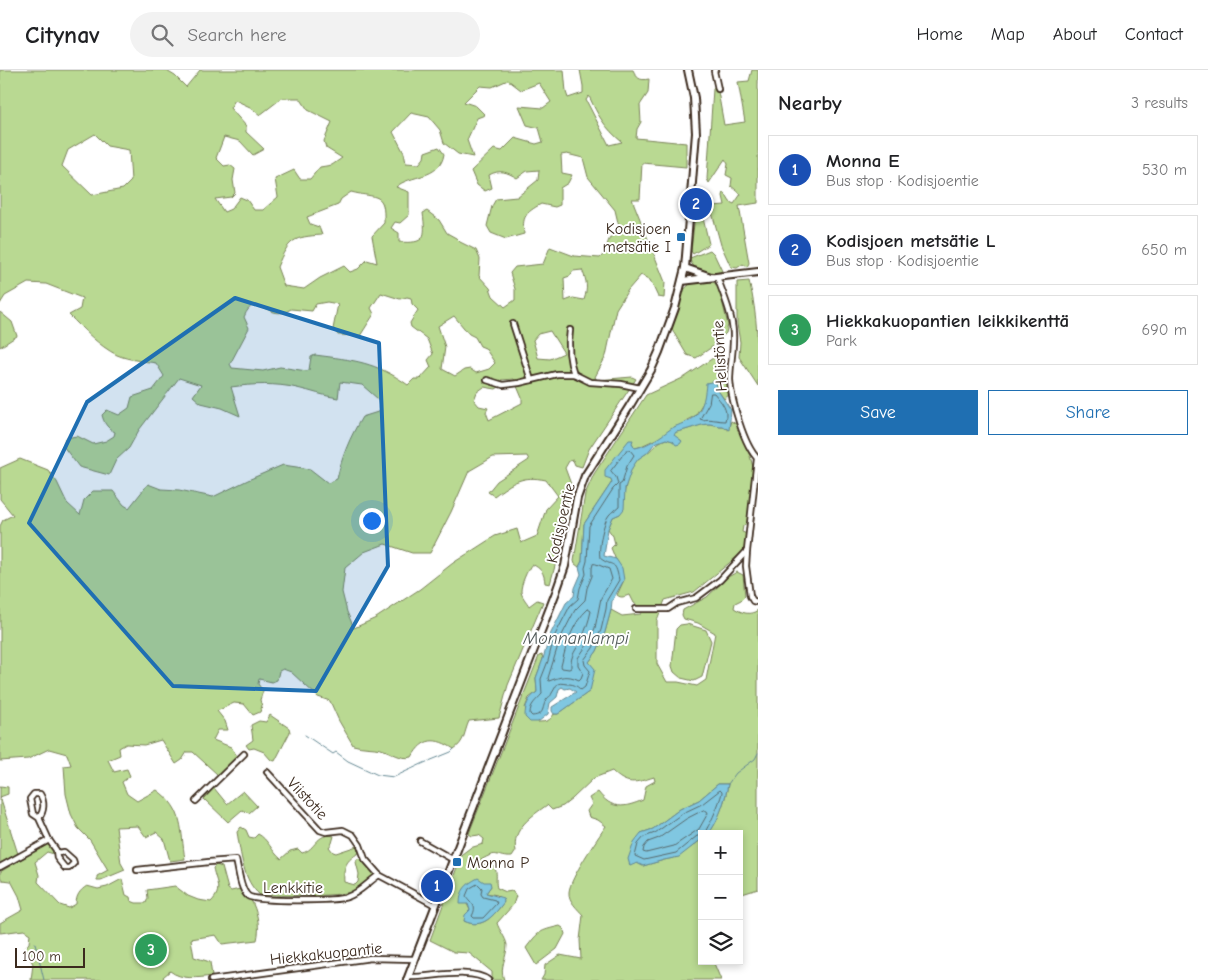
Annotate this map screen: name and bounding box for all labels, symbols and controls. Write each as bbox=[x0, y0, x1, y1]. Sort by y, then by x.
search box bbox=[130, 12, 480, 57]
text: Citynav bbox=[25, 21, 100, 49]
icon: search bbox=[148, 21, 176, 49]
text: Search here bbox=[188, 24, 286, 46]
text: Home bbox=[916, 24, 963, 45]
text: Map bbox=[991, 24, 1025, 45]
text: About bbox=[1053, 24, 1097, 45]
text: Contact bbox=[1125, 24, 1183, 45]
text: Nearby bbox=[778, 91, 842, 115]
text: 3 results bbox=[1131, 94, 1188, 112]
text: Monna E bbox=[826, 150, 899, 172]
text: 1 bbox=[792, 161, 798, 179]
text: 530 m bbox=[1142, 161, 1187, 179]
text: Bus stop · Kodisjoentie bbox=[826, 172, 979, 190]
pin: 2 bbox=[680, 185, 712, 223]
place label: Kodisjoen metsätie I bbox=[602, 220, 671, 256]
text: Kodisjoen metsätie L bbox=[826, 230, 995, 252]
marker: Kodisjoen metsätie I bbox=[675, 231, 687, 243]
text: 2 bbox=[791, 241, 799, 259]
text: 650 m bbox=[1141, 241, 1187, 259]
text: Bus stop · Kodisjoentie bbox=[826, 252, 979, 270]
text: Hiekkakuopantien leikkikenttä bbox=[826, 310, 1069, 332]
street label: Helistöntie bbox=[709, 320, 731, 392]
text: 3 bbox=[791, 321, 799, 339]
text: 690 m bbox=[1142, 321, 1187, 339]
text: Park bbox=[826, 332, 857, 350]
button: Save bbox=[778, 390, 978, 435]
button: Share bbox=[988, 390, 1188, 435]
street label: Kodisjoentie bbox=[543, 481, 579, 565]
your location bbox=[359, 508, 385, 534]
water label: Monnanlampi bbox=[522, 628, 630, 649]
street label: Viistotie bbox=[283, 774, 331, 824]
map controls bbox=[698, 830, 743, 965]
button: + bbox=[698, 830, 743, 875]
place label: Monna P bbox=[467, 854, 529, 872]
marker: Monna P bbox=[451, 856, 463, 868]
pin: 1 bbox=[421, 867, 453, 905]
button: − bbox=[698, 875, 743, 920]
street label: Lenkkitie bbox=[263, 879, 323, 897]
button: layers bbox=[698, 920, 743, 965]
pin: 3 bbox=[135, 931, 167, 969]
street label: Hiekkakuopantie bbox=[269, 939, 383, 969]
scale bar bbox=[15, 945, 85, 968]
text: 100 m bbox=[22, 948, 61, 965]

